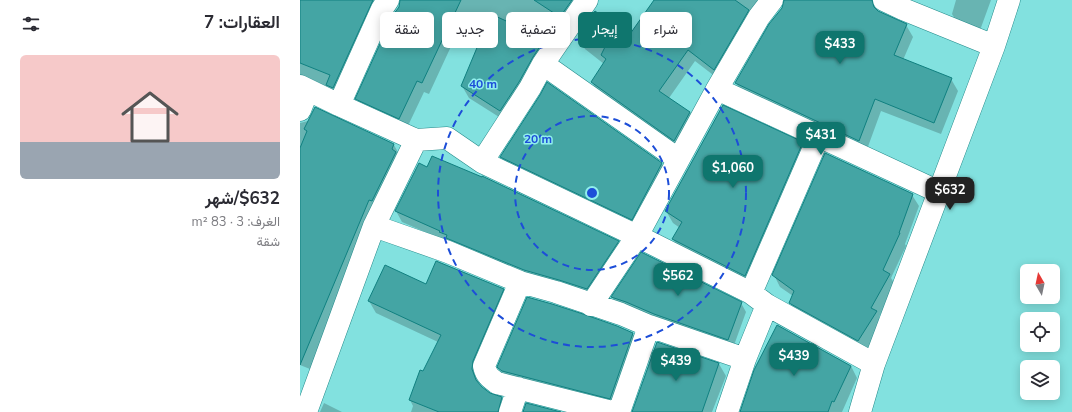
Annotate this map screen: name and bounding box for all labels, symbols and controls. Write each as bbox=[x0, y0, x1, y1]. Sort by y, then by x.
text: العقارات: 7 bbox=[204, 11, 280, 34]
chip: شقة bbox=[380, 12, 434, 48]
chip: جديد bbox=[442, 12, 498, 48]
chip: تصفية bbox=[506, 12, 570, 48]
chip: إيجار bbox=[578, 12, 632, 48]
chip: شراء bbox=[640, 12, 692, 48]
icon: filters bbox=[20, 13, 42, 35]
pin: $433 bbox=[816, 31, 864, 65]
text: $433 bbox=[824, 35, 856, 53]
text: 40 m bbox=[469, 76, 497, 92]
icon: home bbox=[114, 81, 186, 153]
pin: $431 bbox=[797, 122, 845, 156]
text: $431 bbox=[805, 126, 837, 144]
text: 20 m bbox=[524, 131, 552, 147]
pin: $1,060 bbox=[700, 155, 766, 189]
text: $1,060 bbox=[712, 159, 754, 177]
pin: $632 bbox=[926, 177, 974, 211]
text: $632 bbox=[934, 181, 966, 199]
centre of rings bbox=[585, 186, 599, 200]
text: $632/شهر bbox=[205, 187, 280, 210]
text: الغرف: 3 · 83 m² bbox=[192, 213, 280, 231]
text: شقة bbox=[257, 233, 280, 251]
pin: $562 bbox=[654, 263, 702, 297]
north arrow bbox=[1020, 264, 1060, 304]
map controls bbox=[1020, 264, 1060, 400]
text: $562 bbox=[662, 267, 694, 285]
button: locate bbox=[1020, 312, 1060, 352]
pin: $439 bbox=[770, 343, 818, 377]
text: $439 bbox=[778, 347, 810, 365]
pin: $439 bbox=[652, 348, 700, 382]
text: $439 bbox=[660, 352, 692, 370]
button: layers bbox=[1020, 360, 1060, 400]

